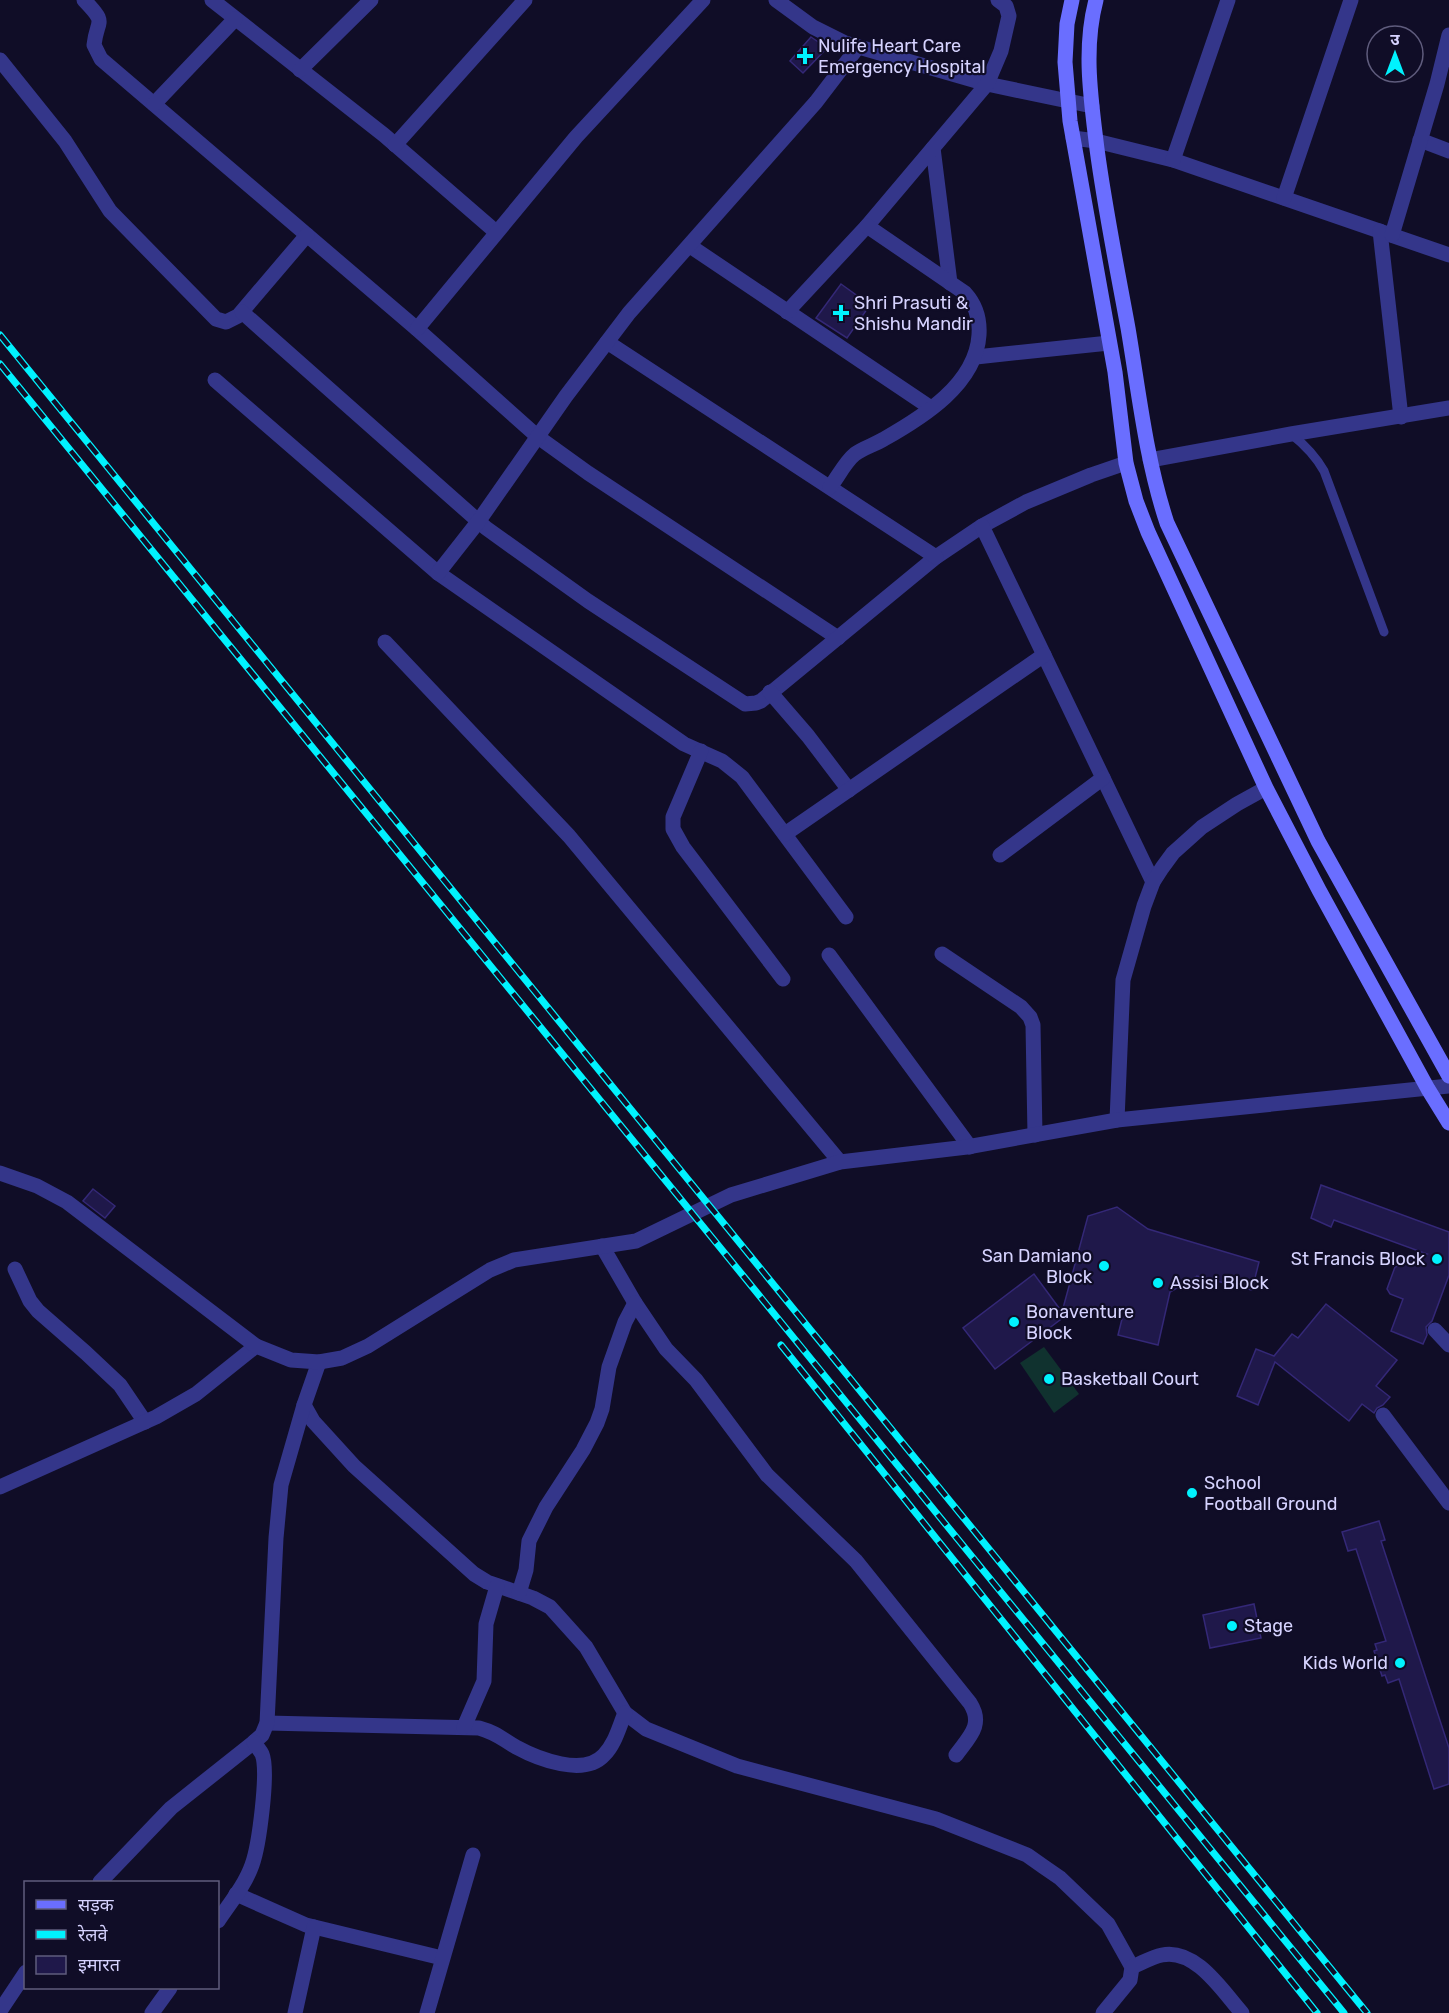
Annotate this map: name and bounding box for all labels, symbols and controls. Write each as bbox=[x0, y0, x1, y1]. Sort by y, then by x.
north arrow bbox=[1365, 24, 1425, 84]
text: उ bbox=[1390, 30, 1400, 49]
place label: Nulife Heart Care Emergency Hospital bbox=[818, 35, 986, 78]
marker: Nulife Heart Care Emergency Hospital bbox=[796, 47, 814, 65]
place label: Shri Prasuti & Shishu Mandir bbox=[854, 292, 973, 335]
marker: Shri Prasuti & Shishu Mandir bbox=[832, 304, 850, 322]
place label: San Damiano Block bbox=[982, 1245, 1093, 1288]
place label: St Francis Block bbox=[1291, 1248, 1426, 1270]
marker: St Francis Block bbox=[1430, 1252, 1444, 1266]
marker: San Damiano Block bbox=[1097, 1259, 1111, 1273]
place label: Assisi Block bbox=[1170, 1272, 1269, 1294]
marker: Assisi Block bbox=[1151, 1276, 1165, 1290]
place label: Bonaventure Block bbox=[1026, 1301, 1134, 1344]
marker: Bonaventure Block bbox=[1007, 1315, 1021, 1329]
place label: Basketball Court bbox=[1061, 1368, 1199, 1390]
marker: Basketball Court bbox=[1042, 1372, 1056, 1386]
place label: School Football Ground bbox=[1204, 1472, 1337, 1515]
marker: School Football Ground bbox=[1185, 1486, 1199, 1500]
place label: Stage bbox=[1244, 1615, 1293, 1637]
marker: Stage bbox=[1225, 1619, 1239, 1633]
place label: Kids World bbox=[1303, 1652, 1388, 1674]
marker: Kids World bbox=[1393, 1656, 1407, 1670]
legend bbox=[24, 1881, 219, 1989]
text: सड़क bbox=[78, 1894, 115, 1916]
text: रेलवे bbox=[77, 1924, 109, 1946]
text: इमारत bbox=[78, 1954, 121, 1976]

